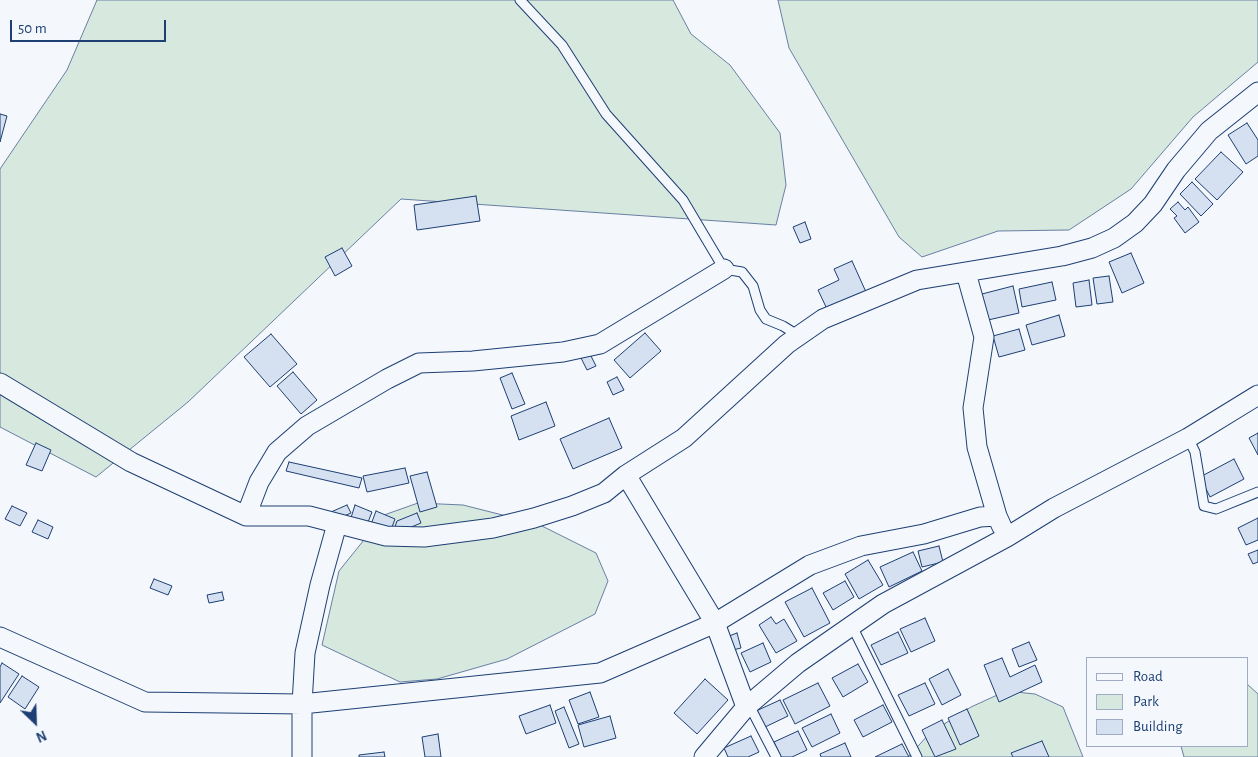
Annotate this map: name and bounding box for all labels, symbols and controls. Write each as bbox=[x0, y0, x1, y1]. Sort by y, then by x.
scale bar bbox=[12, 10, 169, 42]
text: 50 m bbox=[18, 21, 47, 36]
legend bbox=[1086, 657, 1248, 747]
text: Road bbox=[1133, 669, 1163, 684]
text: Park bbox=[1133, 694, 1159, 709]
north arrow bbox=[10, 697, 60, 747]
text: Building bbox=[1133, 719, 1183, 734]
text: N bbox=[34, 727, 48, 744]

